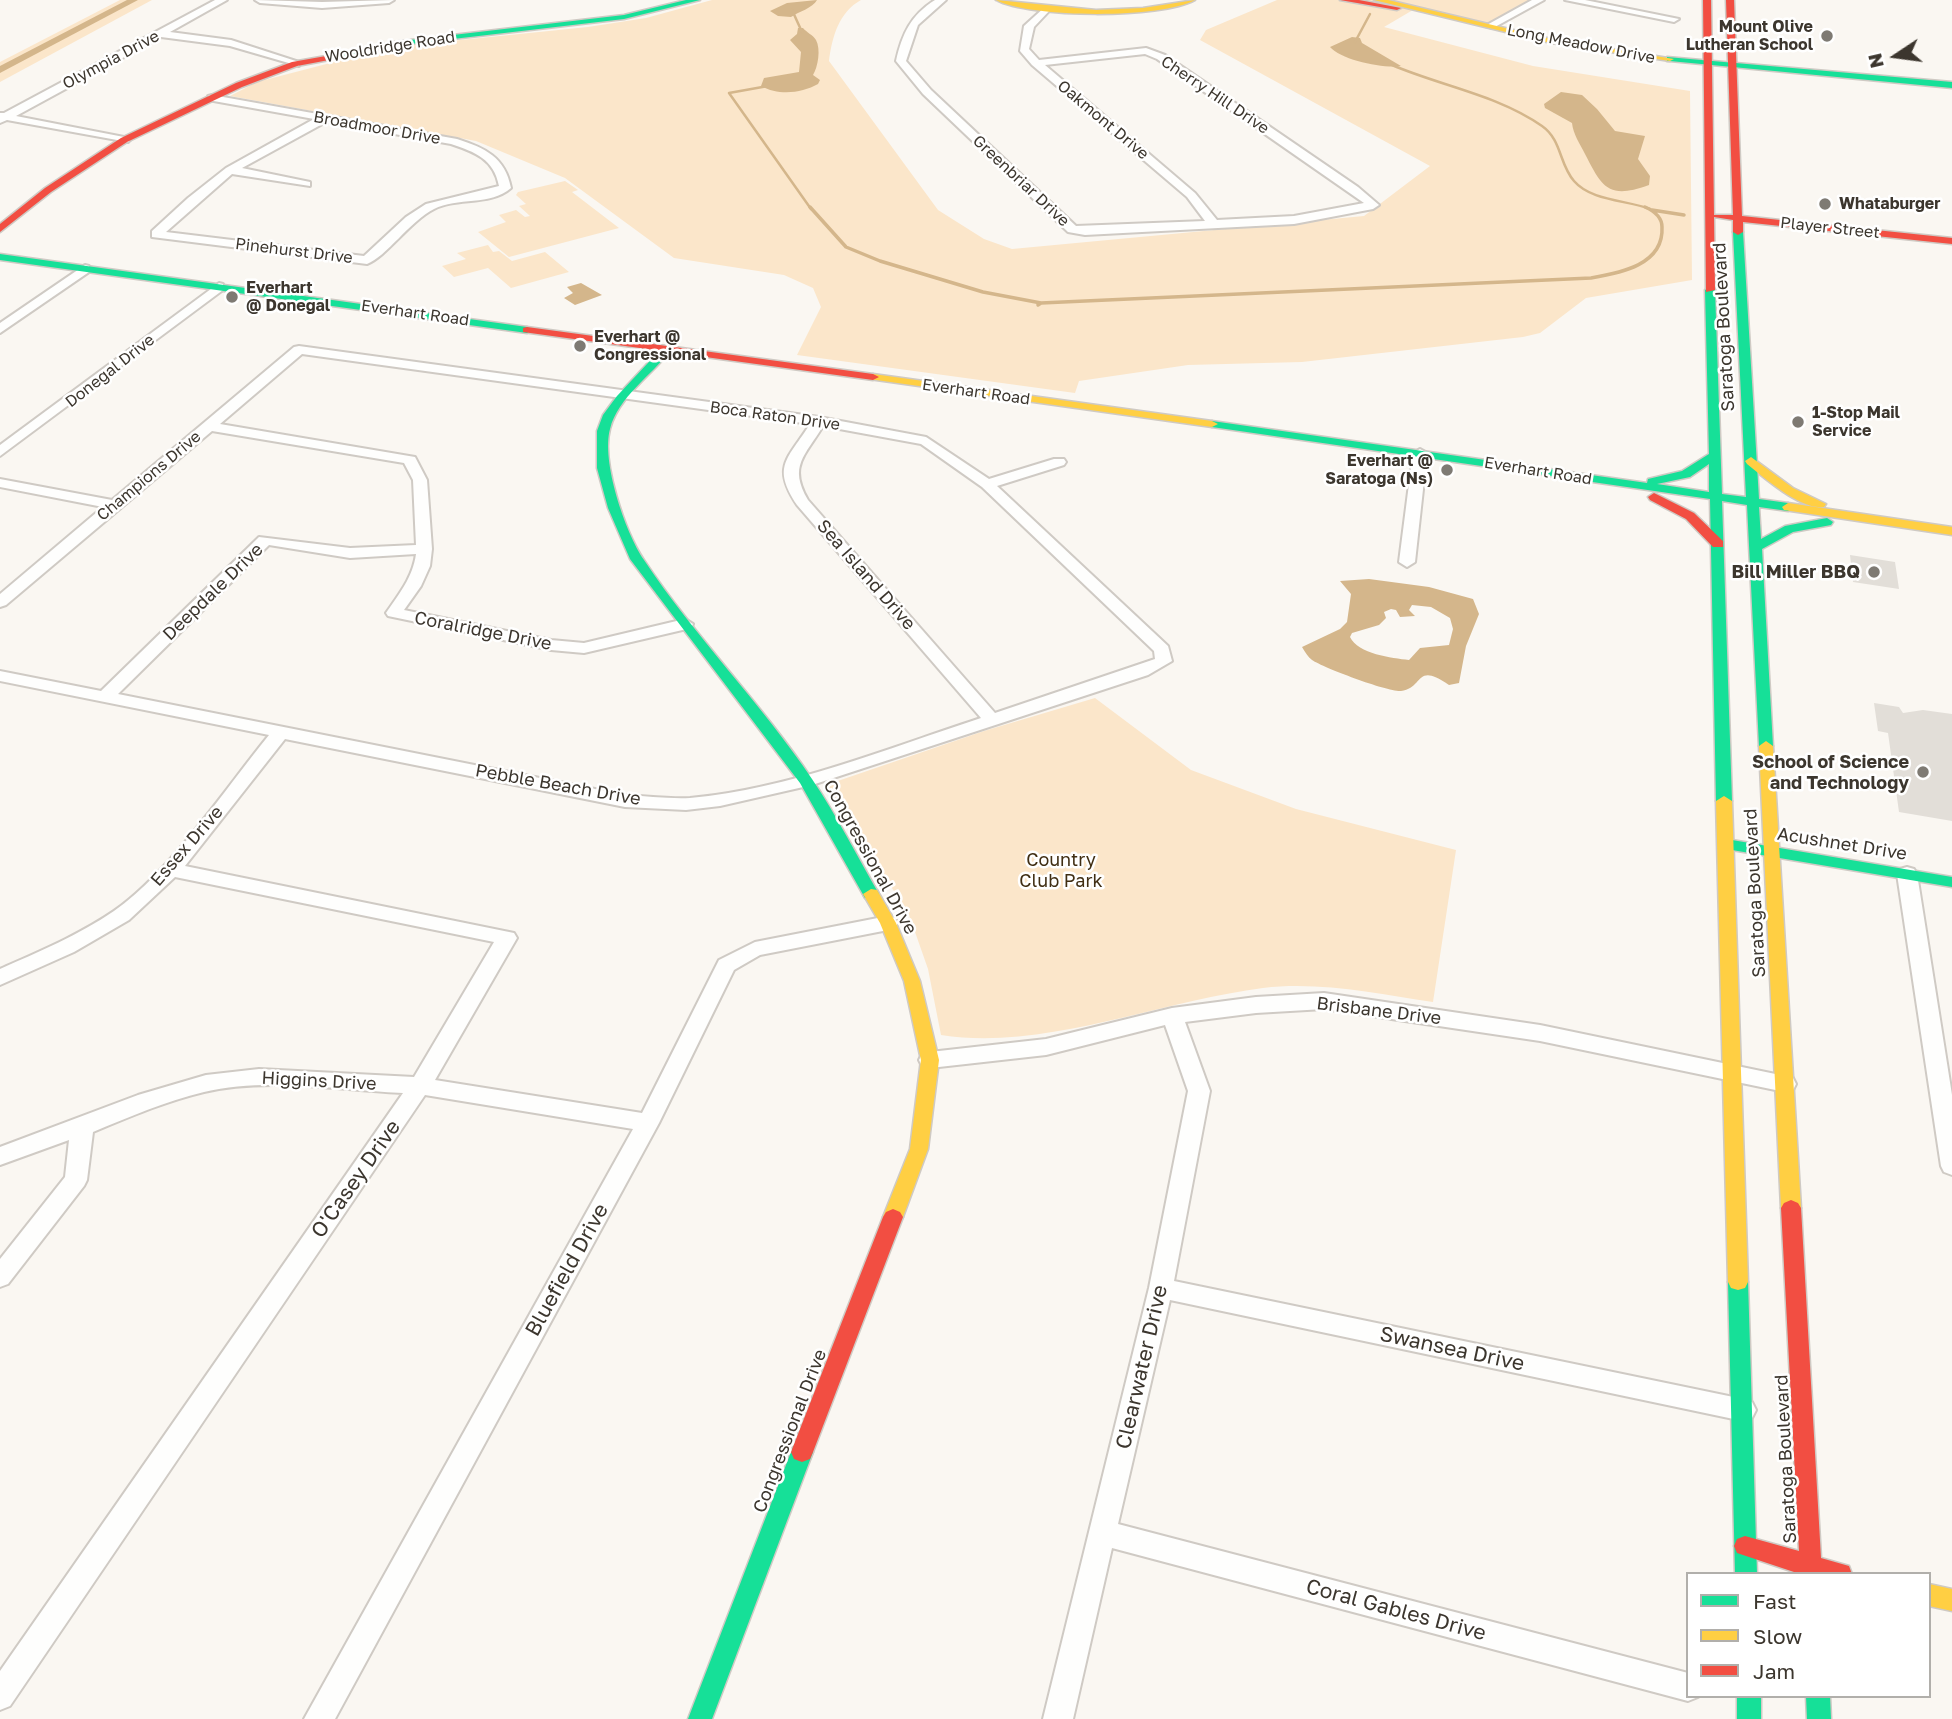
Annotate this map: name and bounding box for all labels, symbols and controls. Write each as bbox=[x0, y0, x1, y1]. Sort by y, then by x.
place label: Mount Olive Lutheran School bbox=[1686, 17, 1813, 55]
street label: Long Meadow Drive bbox=[1505, 20, 1657, 68]
north arrow bbox=[1861, 21, 1931, 91]
street label: Olympia Drive bbox=[59, 27, 163, 93]
street label: Wooldridge Road bbox=[324, 27, 456, 67]
marker: Mount Olive Lutheran School bbox=[1819, 28, 1835, 44]
text: N bbox=[1862, 51, 1888, 70]
street label: Cherry Hill Drive bbox=[1157, 52, 1273, 138]
street label: Oakmont Drive bbox=[1053, 76, 1153, 164]
street label: Broadmoor Drive bbox=[312, 107, 442, 149]
street label: Greenbriar Drive bbox=[969, 131, 1073, 231]
place label: Whataburger bbox=[1839, 194, 1941, 214]
marker: Whataburger bbox=[1817, 196, 1833, 212]
street label: Player Street bbox=[1779, 213, 1881, 243]
street label: Pinehurst Drive bbox=[234, 234, 354, 268]
street label: Saratoga Boulevard bbox=[1709, 242, 1739, 412]
place label: Everhart @ Donegal bbox=[246, 278, 330, 316]
marker: Everhart @ Donegal bbox=[224, 289, 240, 305]
street label: Everhart Road bbox=[360, 296, 470, 330]
place label: Everhart @ Congressional bbox=[594, 327, 706, 365]
street label: Donegal Drive bbox=[62, 330, 158, 412]
marker: Everhart @ Congressional bbox=[572, 338, 588, 354]
street label: Everhart Road bbox=[921, 375, 1031, 409]
street label: Boca Raton Drive bbox=[709, 397, 841, 435]
place label: 1-Stop Mail Service bbox=[1812, 403, 1900, 441]
marker: 1-Stop Mail Service bbox=[1790, 414, 1806, 430]
street label: Champions Drive bbox=[93, 427, 205, 525]
place label: Everhart @ Saratoga (Ns) bbox=[1325, 451, 1433, 489]
street label: Everhart Road bbox=[1483, 453, 1593, 489]
marker: Everhart @ Saratoga (Ns) bbox=[1439, 462, 1455, 478]
street label: Sea Island Drive bbox=[812, 515, 920, 635]
street label: Deepdale Drive bbox=[158, 539, 268, 645]
place label: Bill Miller BBQ bbox=[1732, 561, 1860, 583]
marker: Bill Miller BBQ bbox=[1866, 564, 1882, 580]
street label: Coralridge Drive bbox=[413, 607, 553, 655]
place label: School of Science and Technology bbox=[1752, 751, 1909, 794]
street label: Pebble Beach Drive bbox=[474, 760, 642, 810]
marker: School of Science and Technology bbox=[1915, 764, 1931, 780]
street label: Congressional Drive bbox=[819, 776, 921, 938]
street label: Essex Drive bbox=[146, 802, 228, 890]
street label: Saratoga Boulevard bbox=[1740, 808, 1770, 978]
street label: Acushnet Drive bbox=[1776, 823, 1908, 865]
park label: Country Club Park bbox=[1019, 849, 1103, 892]
street label: Brisbane Drive bbox=[1316, 993, 1442, 1029]
street label: Higgins Drive bbox=[261, 1067, 377, 1095]
street label: O'Casey Drive bbox=[306, 1115, 406, 1243]
street label: Bluefield Drive bbox=[520, 1199, 614, 1341]
street label: Clearwater Drive bbox=[1111, 1282, 1173, 1452]
street label: Swansea Drive bbox=[1377, 1321, 1527, 1377]
street label: Congressional Drive bbox=[749, 1346, 831, 1516]
street label: Saratoga Boulevard bbox=[1771, 1374, 1801, 1544]
legend bbox=[1686, 1572, 1931, 1698]
street label: Coral Gables Drive bbox=[1303, 1574, 1489, 1646]
text: Fast bbox=[1753, 1588, 1796, 1614]
text: Slow bbox=[1753, 1623, 1802, 1649]
text: Jam bbox=[1753, 1658, 1795, 1684]

